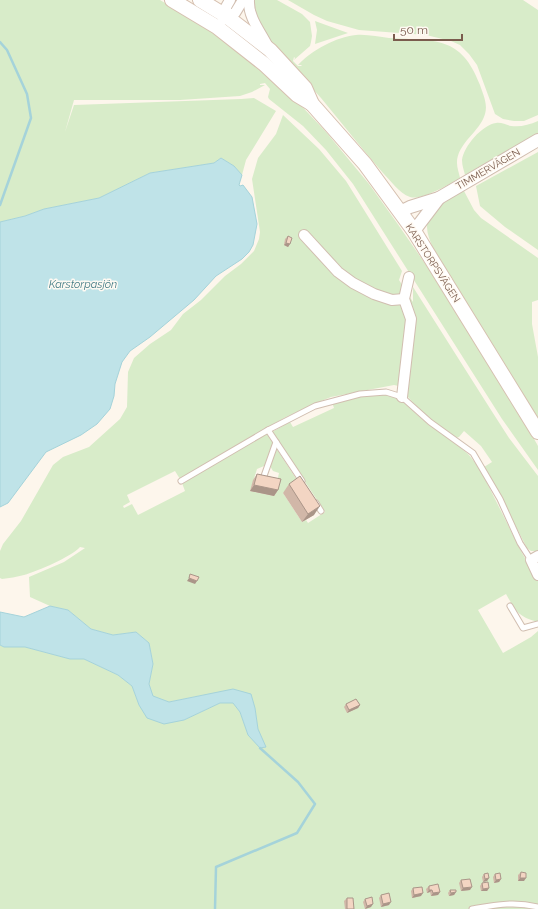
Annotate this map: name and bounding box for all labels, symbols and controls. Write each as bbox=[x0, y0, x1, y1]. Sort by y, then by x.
scale bar bbox=[394, 16, 462, 42]
text: 50 m bbox=[400, 23, 428, 37]
street label: TIMMERVÄGEN bbox=[454, 146, 522, 192]
street label: KARSTORPSVÄGEN bbox=[403, 222, 463, 304]
water label: Karstorpasjön bbox=[49, 278, 117, 291]

